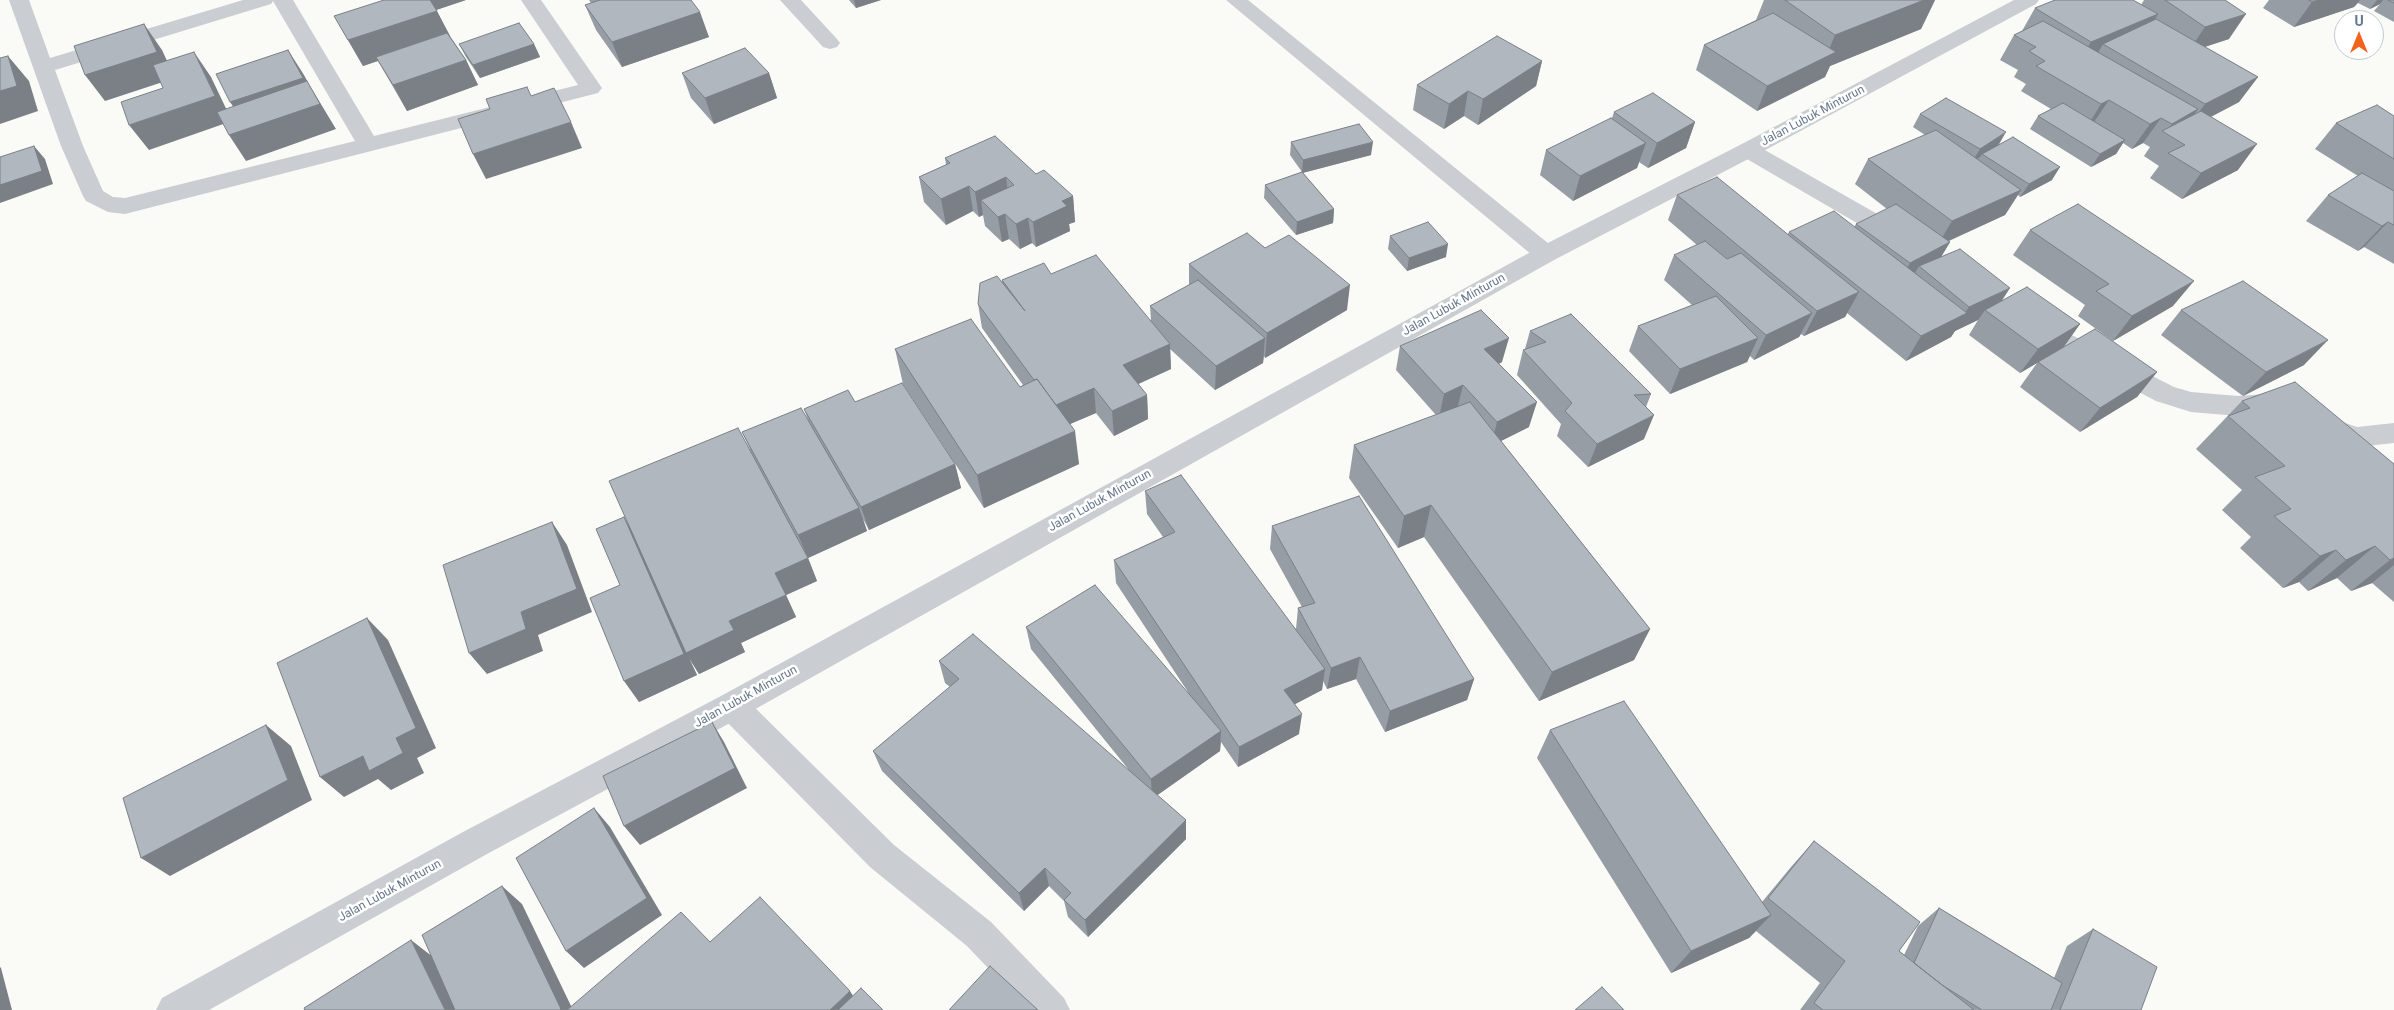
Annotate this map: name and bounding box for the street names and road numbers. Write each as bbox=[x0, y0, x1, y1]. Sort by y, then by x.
street label: Jalan Lubuk Minturun bbox=[1759, 83, 1867, 149]
street label: Jalan Lubuk Minturun bbox=[1400, 271, 1508, 339]
street label: Jalan Lubuk Minturun bbox=[1046, 467, 1154, 535]
street label: Jalan Lubuk Minturun bbox=[692, 663, 800, 731]
street label: Jalan Lubuk Minturun bbox=[336, 857, 444, 925]

